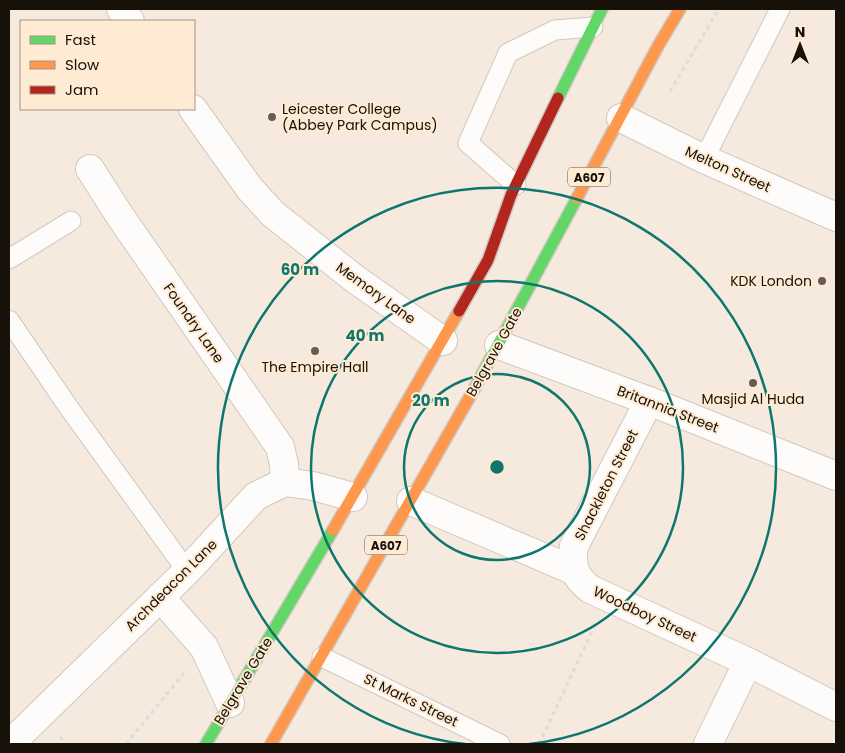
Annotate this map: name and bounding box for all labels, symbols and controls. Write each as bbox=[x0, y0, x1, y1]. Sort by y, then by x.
legend bbox=[20, 20, 195, 110]
north arrow bbox=[775, 20, 825, 70]
text: N bbox=[795, 22, 805, 42]
text: Fast bbox=[65, 29, 96, 50]
text: Slow bbox=[65, 54, 100, 75]
text: Jam bbox=[65, 79, 99, 100]
place label: Leicester College (Abbey Park Campus) bbox=[282, 99, 438, 135]
marker: Leicester College (Abbey Park Campus) bbox=[266, 111, 278, 123]
street label: Melton Street bbox=[682, 141, 774, 197]
road number: A607 bbox=[568, 168, 610, 186]
street label: Memory Lane bbox=[332, 257, 420, 329]
text: 60 m bbox=[281, 259, 319, 280]
place label: KDK London bbox=[730, 271, 812, 291]
marker: KDK London bbox=[816, 275, 828, 287]
street label: Foundry Lane bbox=[159, 279, 229, 367]
street label: Belgrave Gate bbox=[461, 303, 527, 400]
text: 40 m bbox=[345, 325, 385, 346]
marker: The Empire Hall bbox=[309, 345, 321, 357]
place label: The Empire Hall bbox=[261, 357, 369, 377]
marker: Masjid Al Huda bbox=[747, 377, 759, 389]
street label: Britannia Street bbox=[614, 380, 722, 438]
place label: Masjid Al Huda bbox=[701, 389, 805, 409]
text: 20 m bbox=[412, 390, 450, 411]
street label: Shackleton Street bbox=[569, 426, 643, 544]
centre of rings bbox=[488, 458, 506, 476]
street label: Archdeacon Lane bbox=[120, 534, 222, 636]
road number: A607 bbox=[365, 536, 407, 554]
street label: Woodboy Street bbox=[590, 581, 700, 647]
street label: Belgrave Gate bbox=[209, 633, 277, 729]
street label: St Marks Street bbox=[360, 668, 462, 732]

